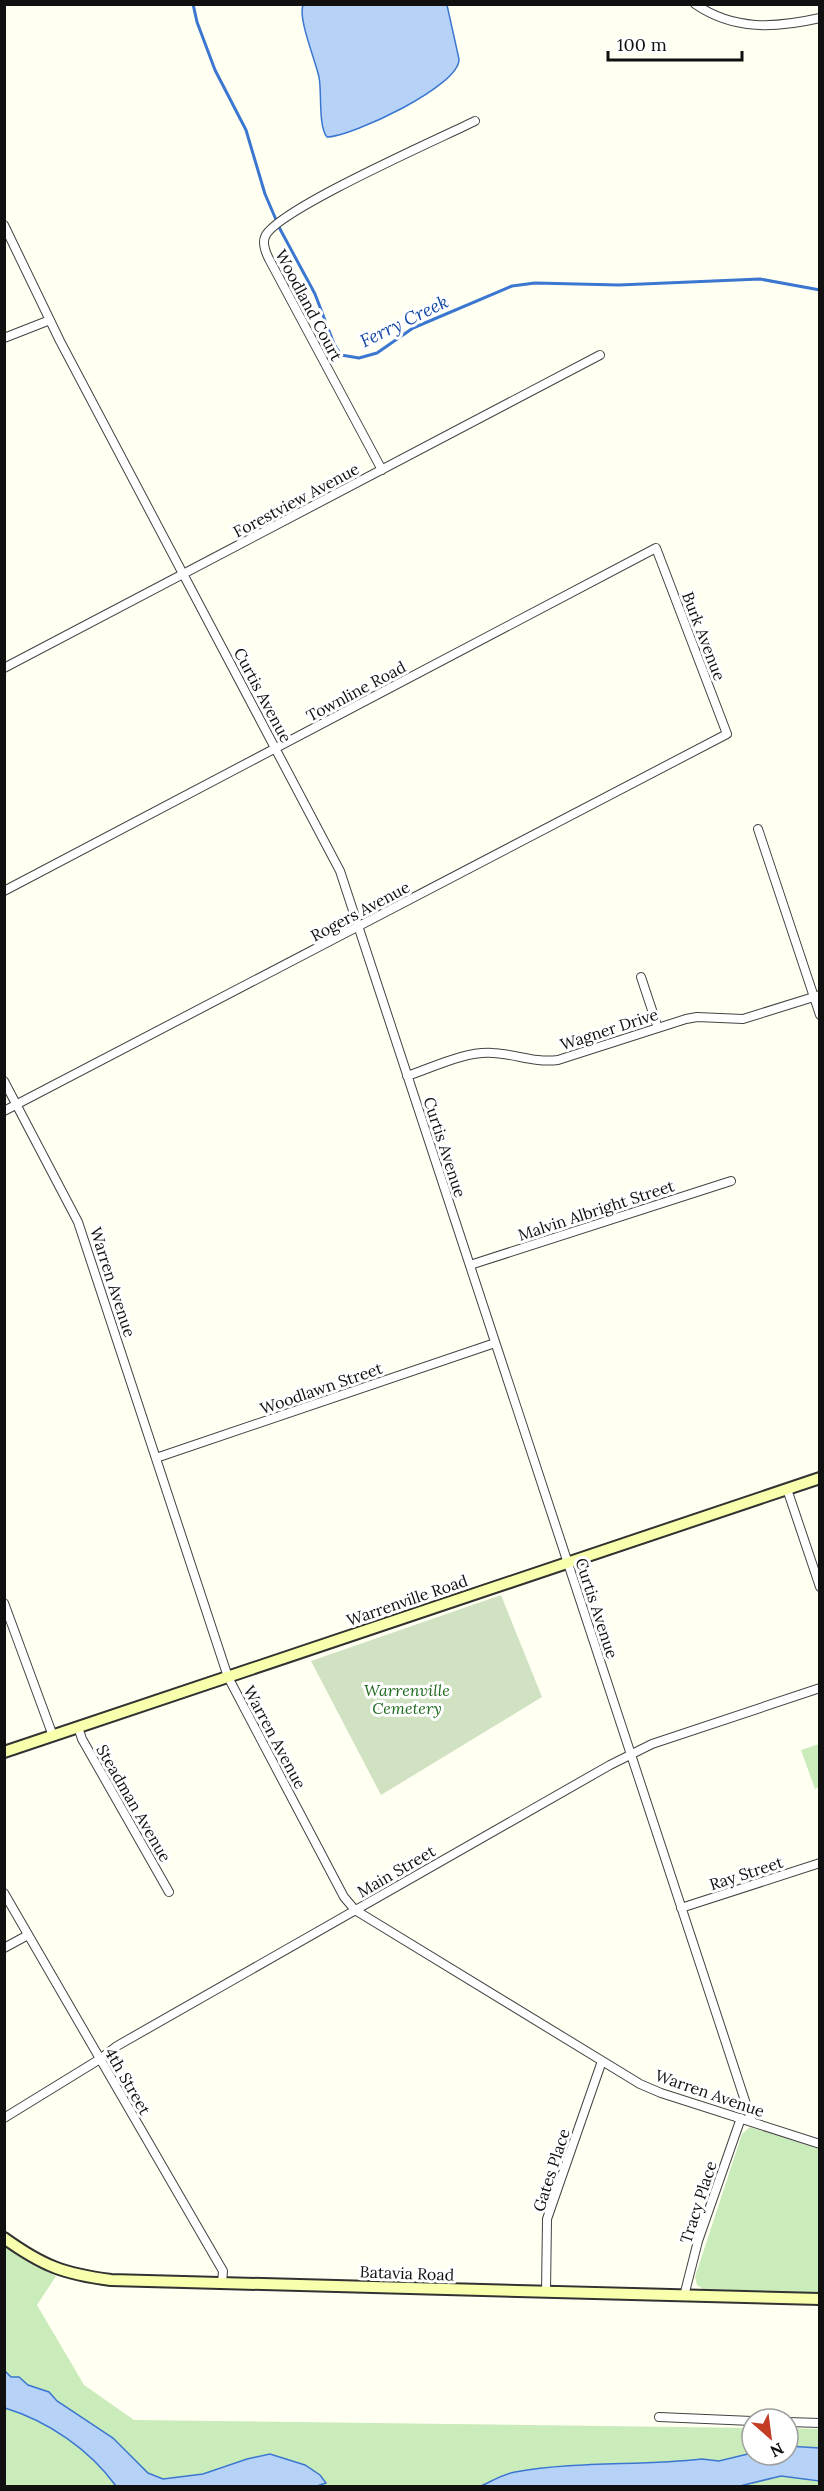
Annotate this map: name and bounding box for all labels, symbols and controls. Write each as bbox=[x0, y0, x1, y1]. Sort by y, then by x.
scale bar bbox=[608, 24, 742, 62]
text: 100 m bbox=[617, 33, 667, 56]
street label: Woodland Court bbox=[271, 246, 347, 365]
water label: Ferry Creek bbox=[356, 290, 452, 352]
street label: Forestview Avenue bbox=[230, 458, 363, 542]
street label: Burk Avenue bbox=[678, 589, 730, 683]
street label: Curtis Avenue bbox=[230, 644, 296, 746]
street label: Townline Road bbox=[303, 656, 410, 726]
street label: Rogers Avenue bbox=[307, 876, 413, 946]
street label: Wagner Drive bbox=[557, 1004, 661, 1054]
street label: Curtis Avenue bbox=[419, 1094, 471, 1200]
street label: Malvin Albright Street bbox=[515, 1175, 677, 1245]
street label: Warren Avenue bbox=[86, 1225, 140, 1340]
street label: Woodlawn Street bbox=[257, 1357, 386, 1418]
street label: Curtis Avenue bbox=[571, 1555, 623, 1661]
street label: Warrenville Road bbox=[344, 1570, 471, 1630]
park label: Warrenville Cemetery bbox=[364, 1680, 450, 1718]
street label: Warren Avenue bbox=[239, 1682, 311, 1792]
street label: Steadman Avenue bbox=[92, 1741, 176, 1866]
street label: Main Street bbox=[353, 1840, 439, 1901]
street label: Ray Street bbox=[707, 1851, 786, 1894]
street label: 4th Street bbox=[101, 2044, 156, 2119]
street label: Warren Avenue bbox=[653, 2065, 768, 2121]
street label: Gates Place bbox=[528, 2126, 574, 2214]
street label: Tracy Place bbox=[675, 2158, 721, 2246]
street label: Batavia Road bbox=[359, 2261, 455, 2285]
north arrow bbox=[740, 2407, 800, 2467]
text: N bbox=[767, 2439, 787, 2462]

